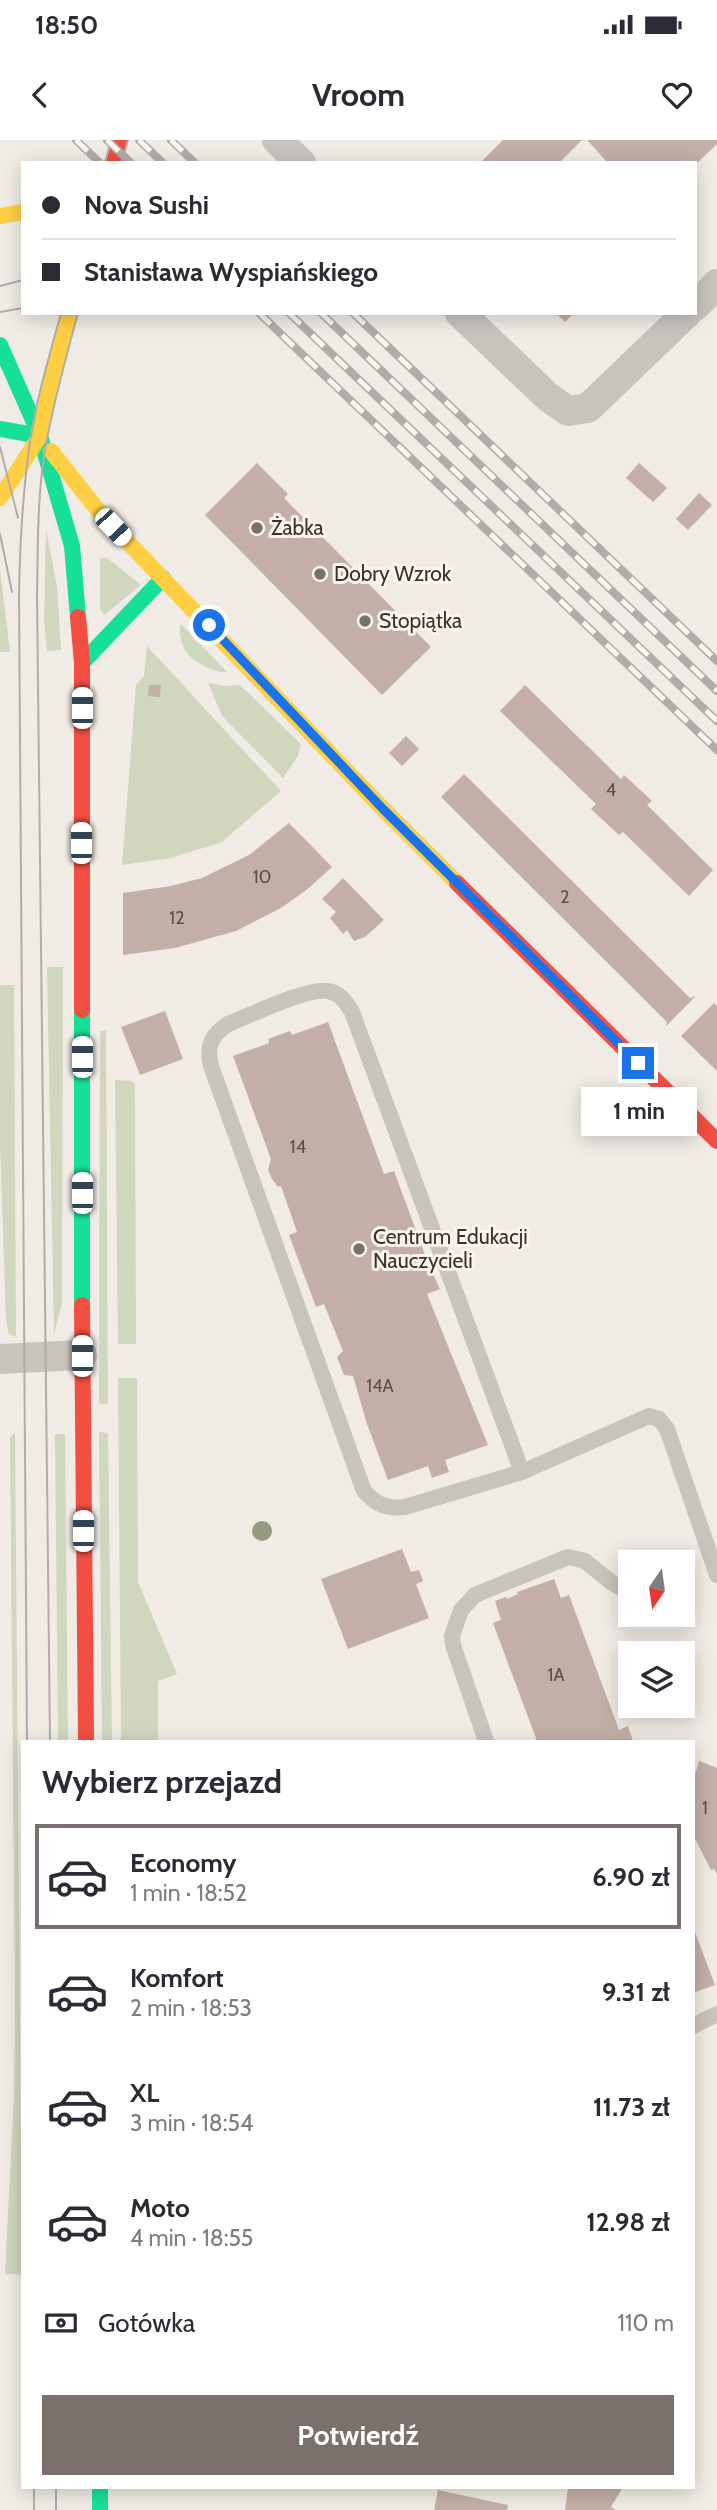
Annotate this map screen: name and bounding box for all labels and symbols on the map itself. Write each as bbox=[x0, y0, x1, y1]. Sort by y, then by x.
car bbox=[91, 504, 136, 550]
place label: Żabka bbox=[271, 515, 324, 540]
marker: Żabka bbox=[249, 520, 265, 536]
place label: Dobry Wzrok bbox=[334, 561, 452, 586]
marker: Dobry Wzrok bbox=[312, 566, 328, 582]
place label: Stopiątka bbox=[379, 608, 462, 633]
route start bbox=[193, 609, 225, 641]
marker: Stopiątka bbox=[357, 613, 373, 629]
car bbox=[72, 687, 93, 729]
house number: 4 bbox=[606, 779, 616, 801]
car bbox=[71, 822, 92, 864]
house number: 10 bbox=[253, 866, 271, 888]
house number: 2 bbox=[560, 886, 570, 908]
house number: 12 bbox=[169, 907, 185, 929]
car bbox=[72, 1036, 93, 1078]
route end bbox=[622, 1047, 654, 1079]
callout: 1 min bbox=[580, 1088, 696, 1136]
house number: 14 bbox=[290, 1136, 306, 1158]
car bbox=[72, 1172, 93, 1214]
place label: Centrum Edukacji Nauczycieli bbox=[373, 1224, 528, 1273]
marker: Centrum Edukacji Nauczycieli bbox=[351, 1241, 367, 1257]
car bbox=[72, 1335, 93, 1377]
house number: 14A bbox=[366, 1375, 394, 1397]
car bbox=[73, 1510, 94, 1552]
north arrow bbox=[618, 1550, 695, 1628]
house number: 1A bbox=[548, 1664, 564, 1686]
house number: 1 bbox=[702, 1797, 708, 1819]

